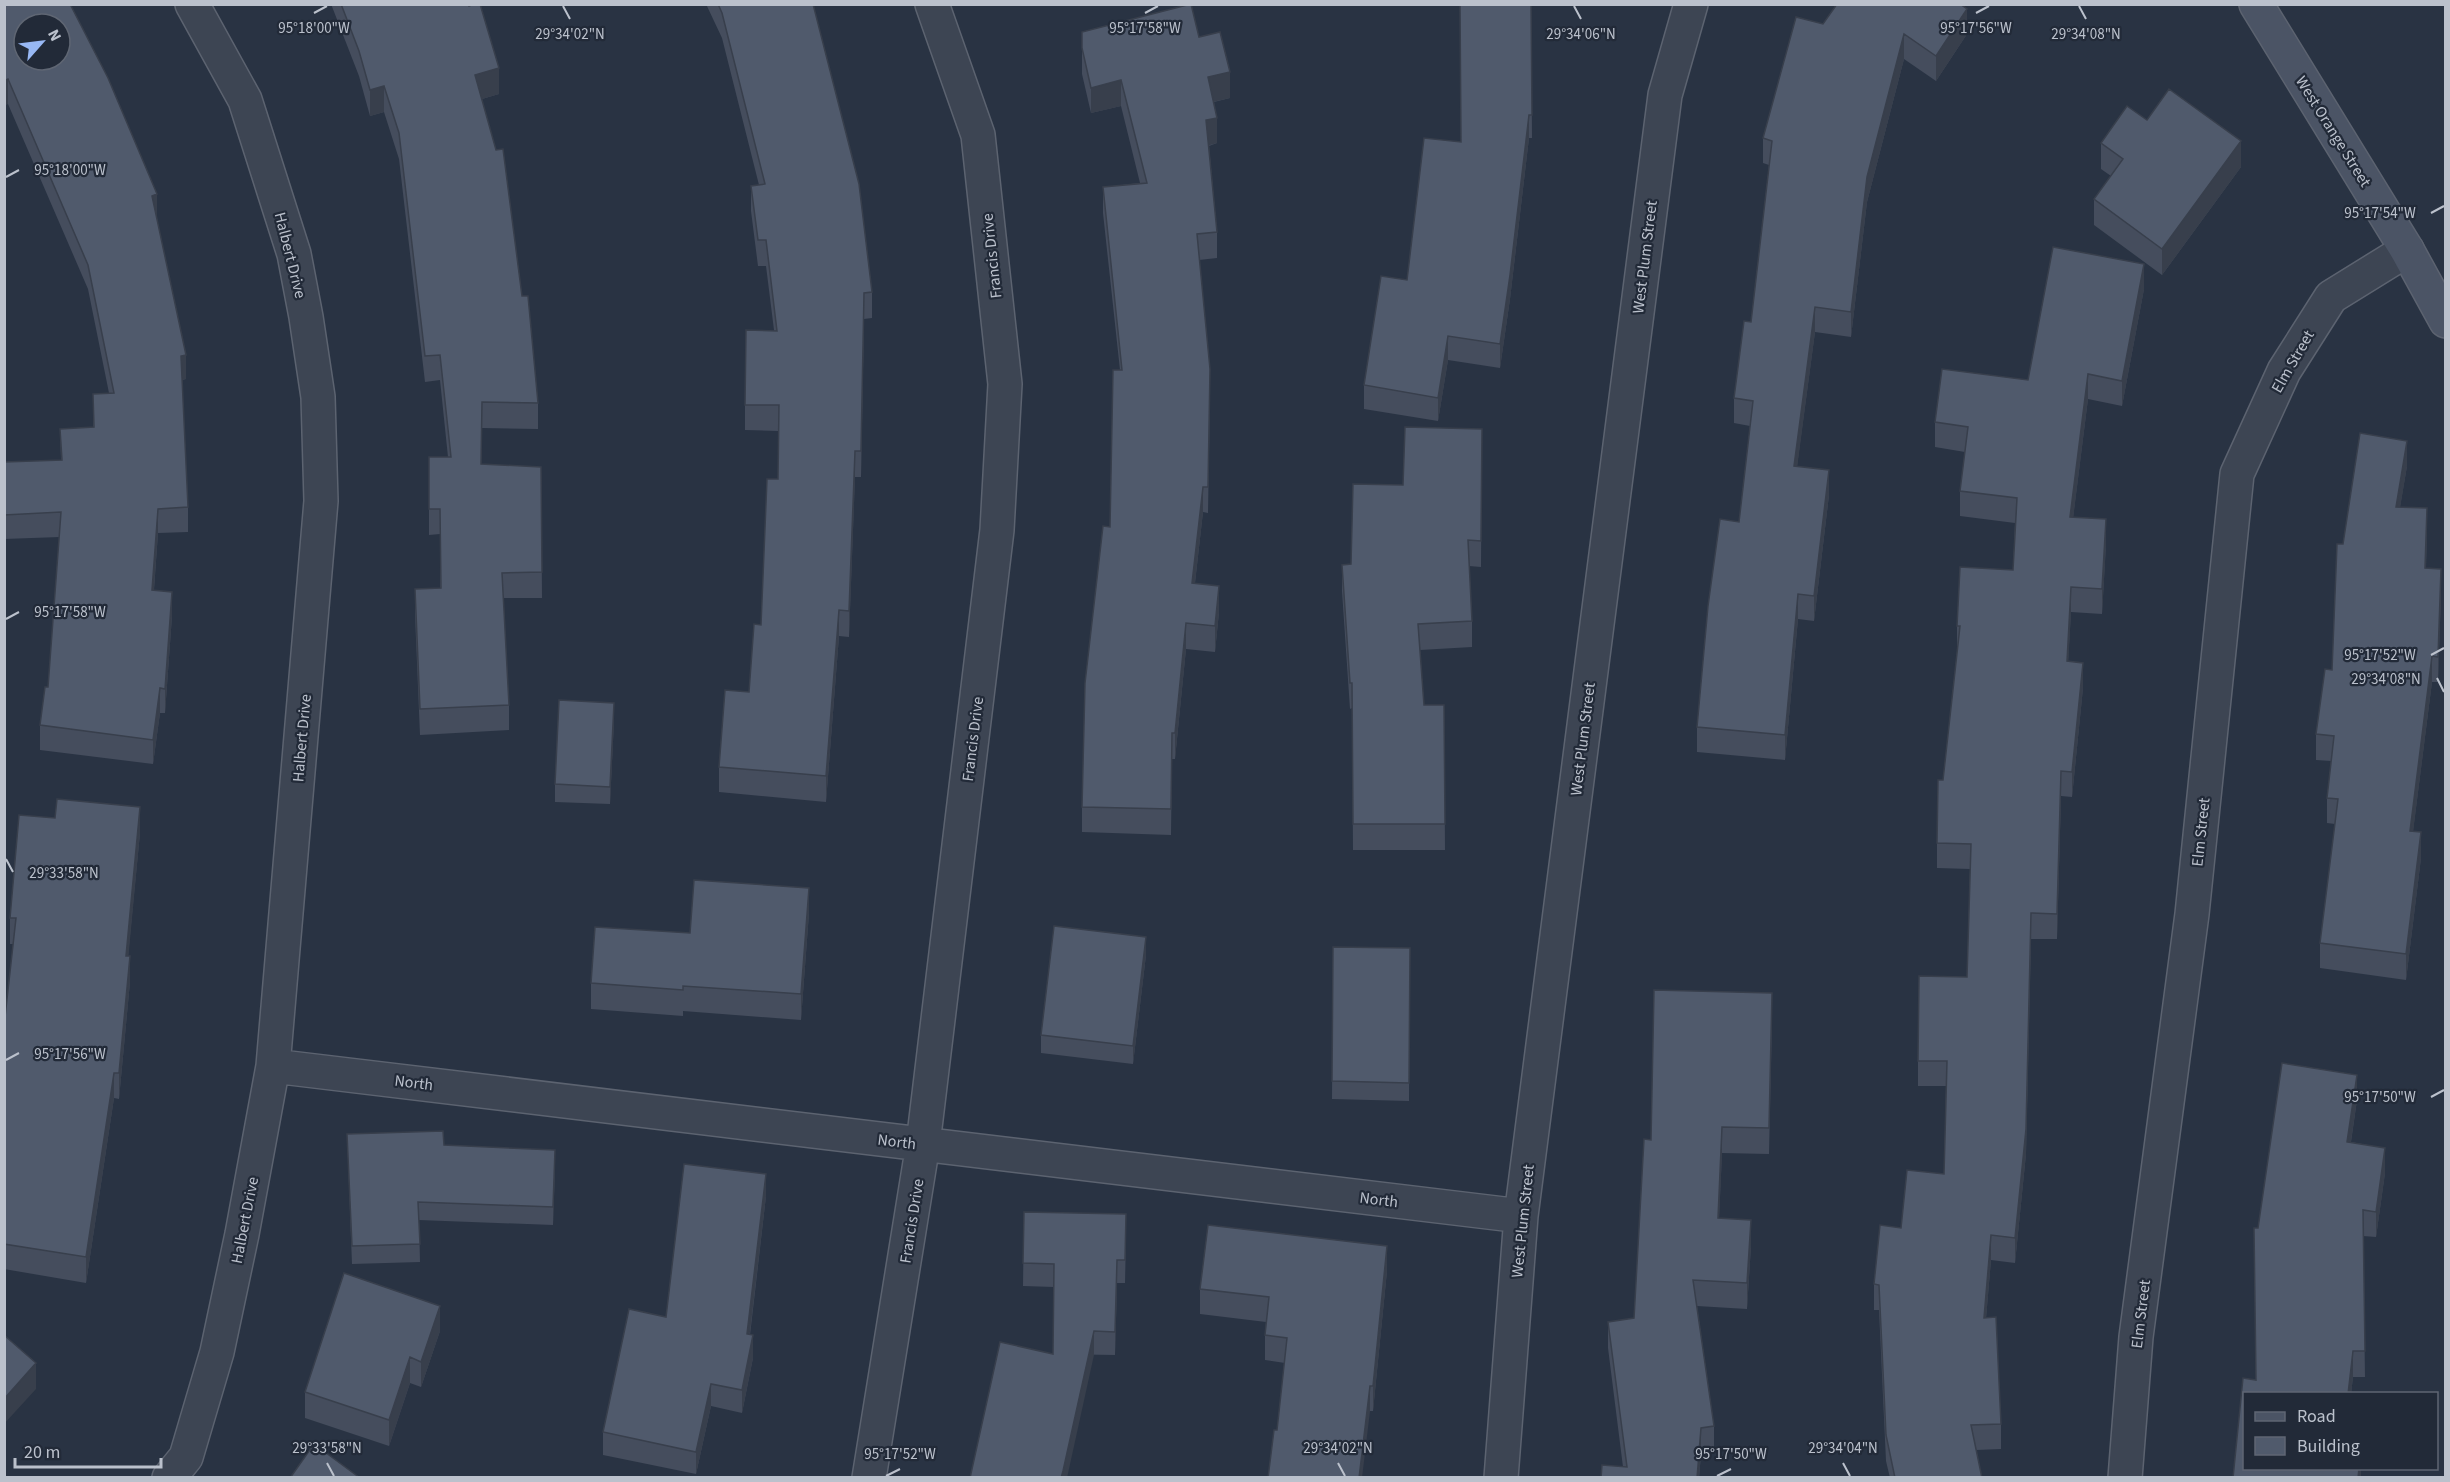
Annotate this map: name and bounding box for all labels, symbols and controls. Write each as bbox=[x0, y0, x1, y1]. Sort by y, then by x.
north arrow bbox=[12, 12, 72, 72]
text: 95°18'00"W bbox=[278, 18, 350, 39]
text: 95°17'58"W bbox=[1109, 18, 1181, 39]
text: 95°17'56"W bbox=[1940, 18, 2012, 39]
text: 29°34'02"N bbox=[535, 24, 605, 45]
text: 29°34'06"N bbox=[1546, 24, 1616, 45]
text: 29°34'08"N bbox=[2051, 24, 2121, 45]
text: N bbox=[42, 26, 67, 45]
street label: West Orange Street bbox=[2290, 72, 2376, 192]
text: 95°18'00"W bbox=[34, 160, 106, 181]
street label: West Plum Street bbox=[1627, 199, 1663, 315]
text: 95°17'54"W bbox=[2344, 203, 2416, 224]
street label: Halbert Drive bbox=[269, 210, 311, 301]
street label: Francis Drive bbox=[977, 212, 1007, 300]
street label: Elm Street bbox=[2266, 326, 2320, 397]
text: 95°17'58"W bbox=[34, 602, 106, 623]
text: 95°17'52"W bbox=[2344, 645, 2416, 666]
text: 29°34'08"N bbox=[2351, 669, 2421, 690]
street label: West Plum Street bbox=[1565, 681, 1601, 797]
street label: Halbert Drive bbox=[287, 693, 317, 783]
street label: Francis Drive bbox=[957, 695, 989, 783]
street label: Elm Street bbox=[2186, 796, 2216, 868]
text: 29°33'58"N bbox=[29, 863, 99, 884]
text: 95°17'56"W bbox=[34, 1044, 106, 1065]
street label: North bbox=[393, 1070, 434, 1096]
text: 95°17'50"W bbox=[2344, 1087, 2416, 1108]
street label: North bbox=[876, 1129, 917, 1155]
street label: West Plum Street bbox=[1506, 1163, 1540, 1279]
street label: Halbert Drive bbox=[226, 1175, 264, 1266]
street label: Francis Drive bbox=[894, 1177, 930, 1265]
street label: North bbox=[1358, 1187, 1399, 1213]
street label: Elm Street bbox=[2126, 1278, 2156, 1350]
legend bbox=[2243, 1392, 2438, 1470]
text: Road bbox=[2297, 1404, 2336, 1429]
scale bar bbox=[15, 1431, 160, 1469]
text: Building bbox=[2297, 1434, 2360, 1459]
text: 29°33'58"N bbox=[292, 1438, 362, 1459]
text: 29°34'02"N bbox=[1303, 1438, 1373, 1459]
text: 29°34'04"N bbox=[1808, 1438, 1878, 1459]
text: 20 m bbox=[24, 1440, 60, 1465]
text: 95°17'52"W bbox=[864, 1444, 936, 1465]
text: 95°17'50"W bbox=[1695, 1444, 1767, 1465]

